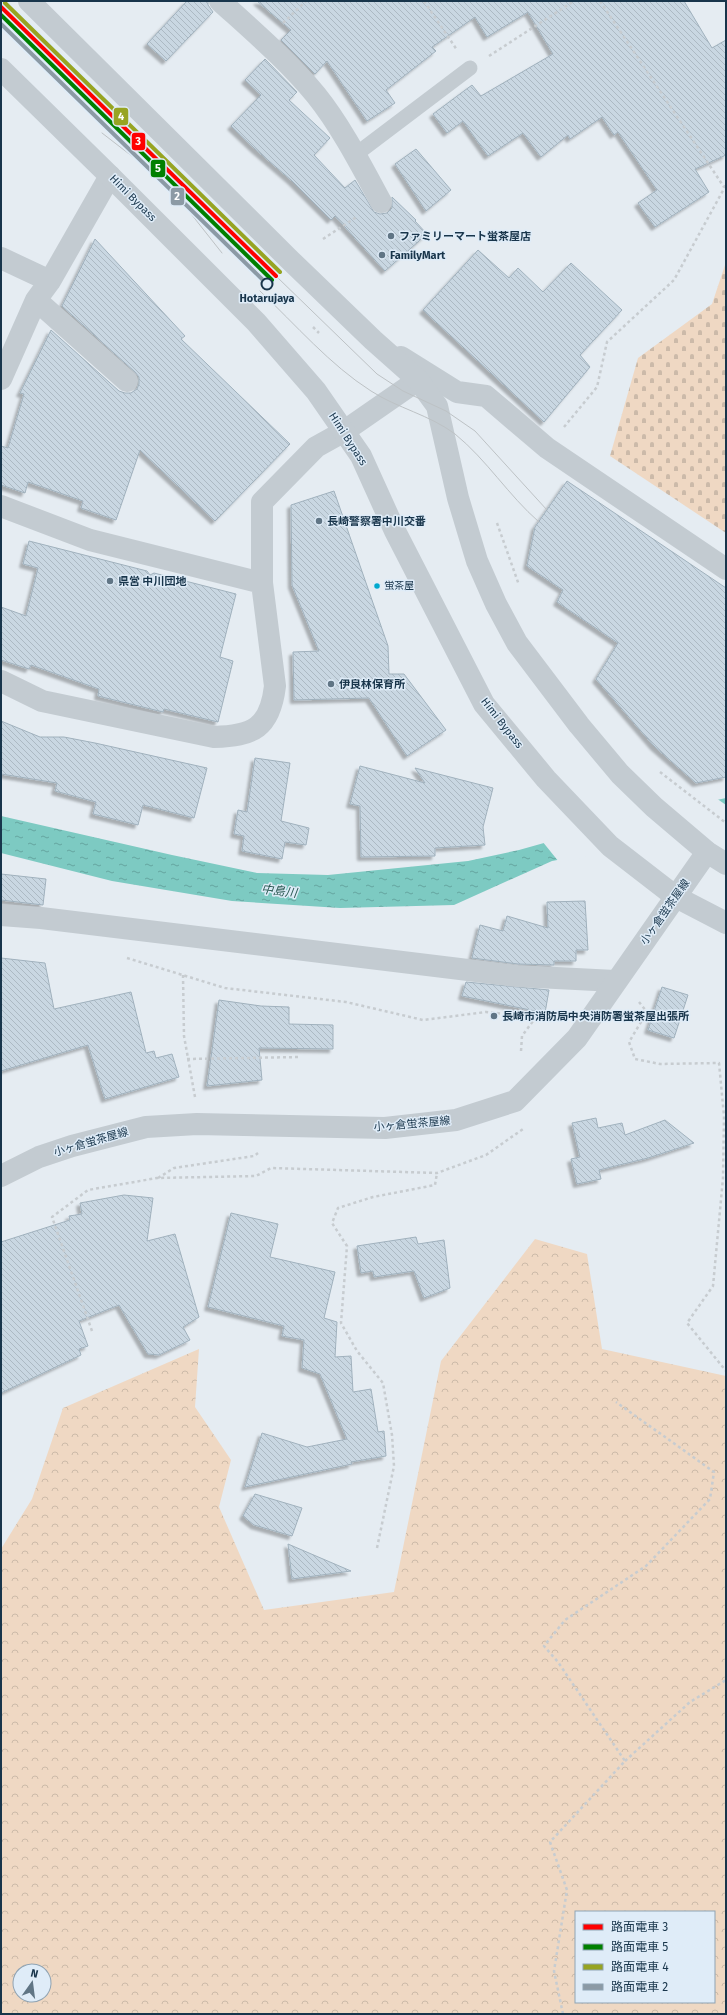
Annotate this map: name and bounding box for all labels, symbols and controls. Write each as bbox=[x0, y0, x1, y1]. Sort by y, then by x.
line badge: 4 bbox=[113, 107, 129, 126]
text: 4 bbox=[118, 110, 124, 123]
line badge: 3 bbox=[131, 132, 146, 151]
text: 3 bbox=[134, 135, 141, 148]
line badge: 5 bbox=[150, 159, 166, 178]
text: 5 bbox=[155, 162, 161, 175]
street label: Himi Bypass bbox=[107, 172, 159, 224]
line badge: 2 bbox=[170, 187, 185, 206]
text: 2 bbox=[174, 190, 180, 203]
place label: ファミリーマート蛍茶屋店 bbox=[399, 230, 531, 243]
marker: ファミリーマート蛍茶屋店 bbox=[386, 231, 396, 241]
place label: FamilyMart bbox=[390, 249, 446, 262]
marker: FamilyMart bbox=[377, 250, 387, 260]
marker: Hotarujaya bbox=[260, 277, 274, 291]
place label: Hotarujaya bbox=[239, 292, 295, 305]
street label: Himi Bypass bbox=[326, 410, 370, 468]
place label: 長崎警察署中川交番 bbox=[327, 515, 426, 528]
marker: 長崎警察署中川交番 bbox=[314, 516, 324, 526]
place label: 県営 中川団地 bbox=[118, 575, 187, 588]
marker: 県営 中川団地 bbox=[105, 576, 115, 586]
place label: 蛍茶屋 bbox=[384, 580, 414, 592]
marker: 蛍茶屋 bbox=[372, 581, 382, 591]
place label: 伊良林保育所 bbox=[339, 678, 405, 691]
marker: 伊良林保育所 bbox=[326, 679, 336, 689]
street label: Himi Bypass bbox=[478, 695, 526, 751]
street label: 小ヶ倉蛍茶屋線 bbox=[638, 877, 692, 947]
water label: 中島川 bbox=[260, 882, 300, 900]
place label: 長崎市消防局中央消防署蛍茶屋出張所 bbox=[502, 1010, 689, 1023]
marker: 長崎市消防局中央消防署蛍茶屋出張所 bbox=[489, 1011, 499, 1021]
street label: 小ヶ倉蛍茶屋線 bbox=[373, 1114, 451, 1134]
street label: 小ヶ倉蛍茶屋線 bbox=[52, 1125, 130, 1159]
legend bbox=[575, 1911, 715, 2003]
text: 路面電車 3 bbox=[611, 1920, 668, 1934]
text: 路面電車 5 bbox=[611, 1940, 668, 1954]
text: 路面電車 4 bbox=[611, 1960, 669, 1974]
north arrow bbox=[12, 1963, 52, 2003]
text: N bbox=[29, 1967, 39, 1981]
text: 路面電車 2 bbox=[611, 1980, 668, 1994]

